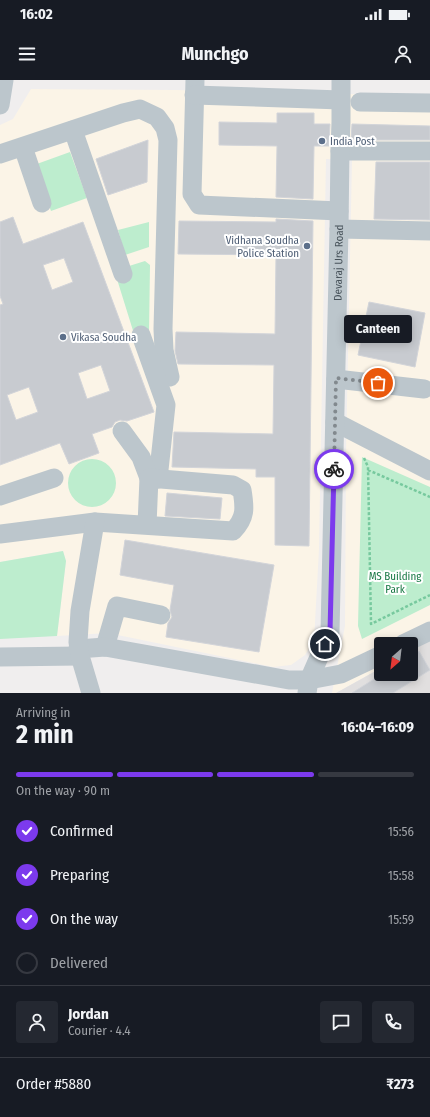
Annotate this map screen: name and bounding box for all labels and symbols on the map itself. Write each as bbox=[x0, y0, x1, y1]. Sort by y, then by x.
place label: India Post bbox=[330, 135, 375, 148]
marker: India Post bbox=[317, 136, 327, 146]
street label: Devaraj Urs Road bbox=[331, 224, 346, 301]
place label: Vidhana Soudha Police Station bbox=[226, 234, 299, 260]
marker: Vidhana Soudha Police Station bbox=[302, 241, 312, 251]
callout: Canteen bbox=[344, 315, 412, 343]
place label: Vikasa Soudha bbox=[71, 331, 136, 344]
marker: Vikasa Soudha bbox=[58, 332, 68, 342]
pin bbox=[361, 366, 395, 400]
courier bbox=[314, 449, 354, 489]
park label: MS Building Park bbox=[369, 570, 422, 596]
pin bbox=[308, 627, 342, 661]
north arrow bbox=[374, 637, 418, 681]

